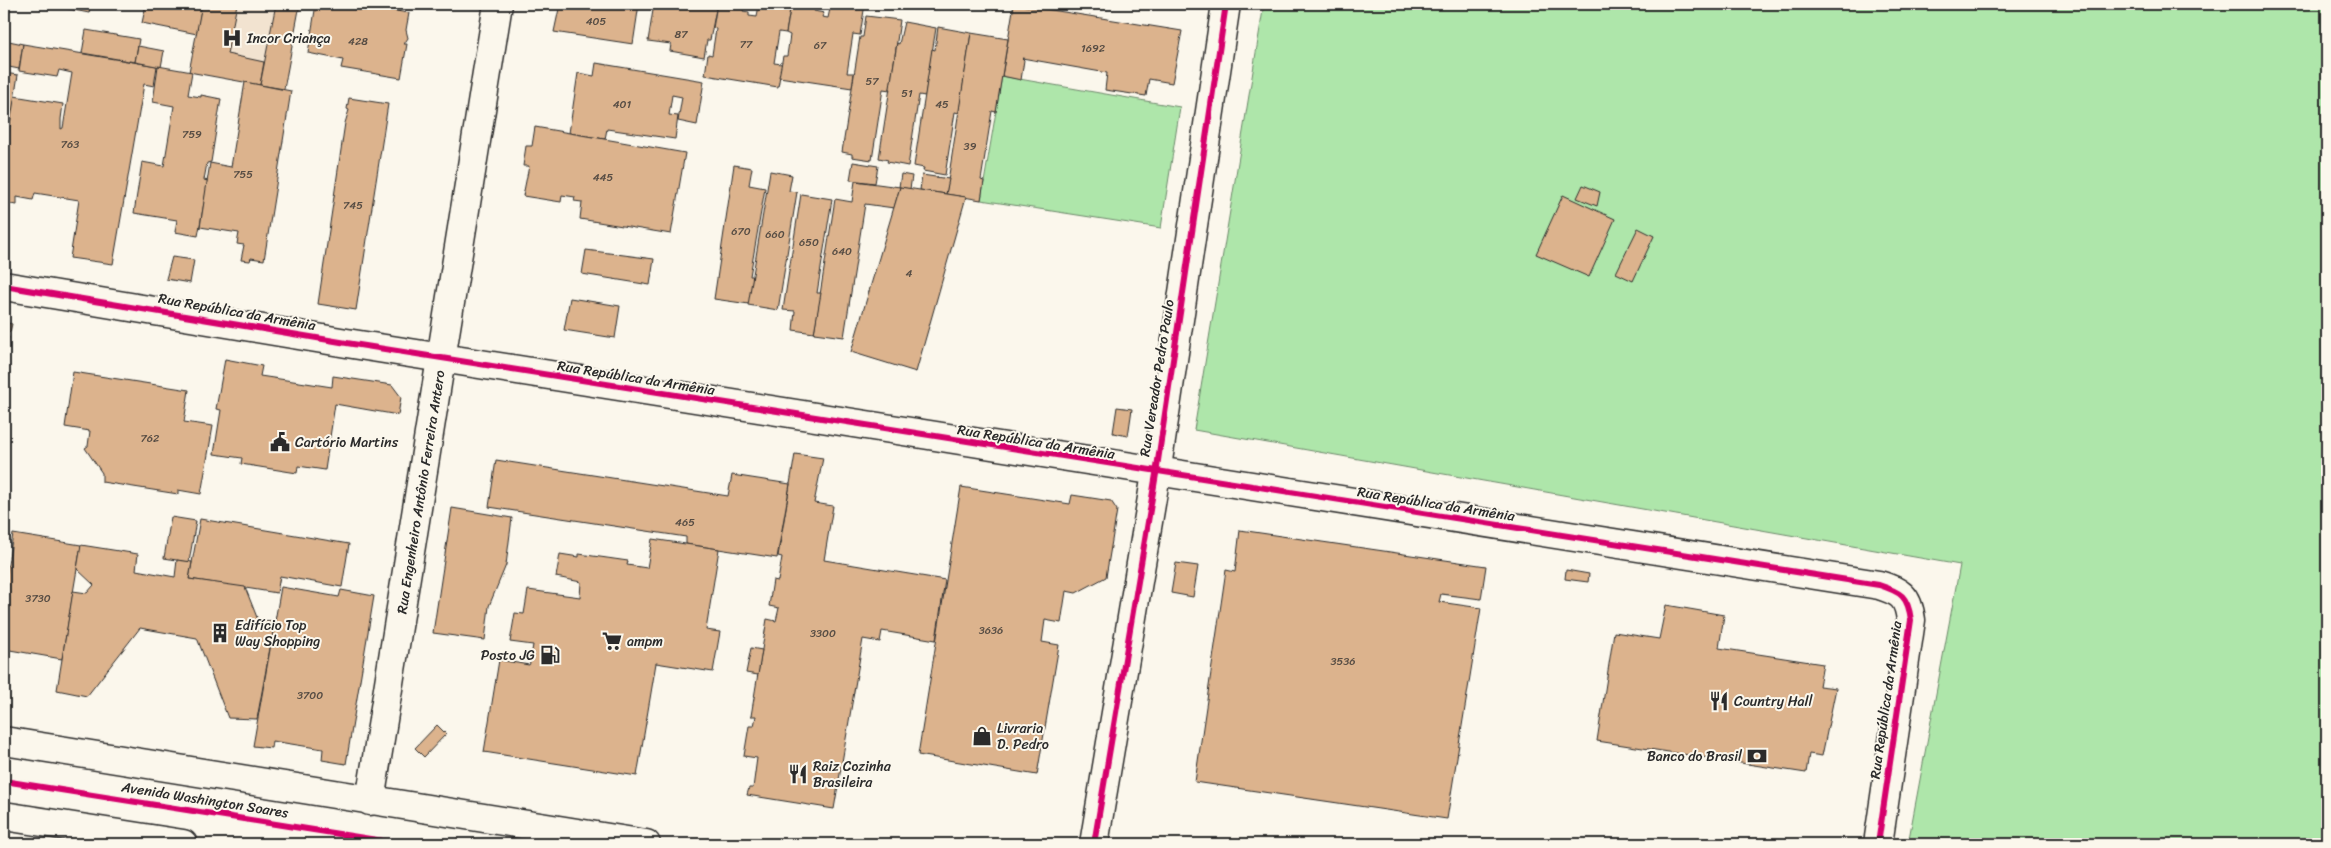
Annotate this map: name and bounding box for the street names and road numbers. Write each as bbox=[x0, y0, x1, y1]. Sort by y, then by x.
street label: Rua República da Armênia bbox=[156, 286, 318, 338]
street label: Rua Vereador Pedro Paulo bbox=[1132, 298, 1182, 458]
street label: Rua República da Armênia bbox=[555, 353, 718, 403]
street label: Rua Engenheiro Antônio Ferreira Antero bbox=[389, 368, 453, 616]
street label: Rua República da Armênia bbox=[955, 417, 1118, 467]
street label: Rua República da Armênia bbox=[1355, 479, 1518, 529]
street label: Rua República da Armênia bbox=[1863, 618, 1910, 781]
street label: Avenida Washington Soares bbox=[119, 774, 291, 826]

